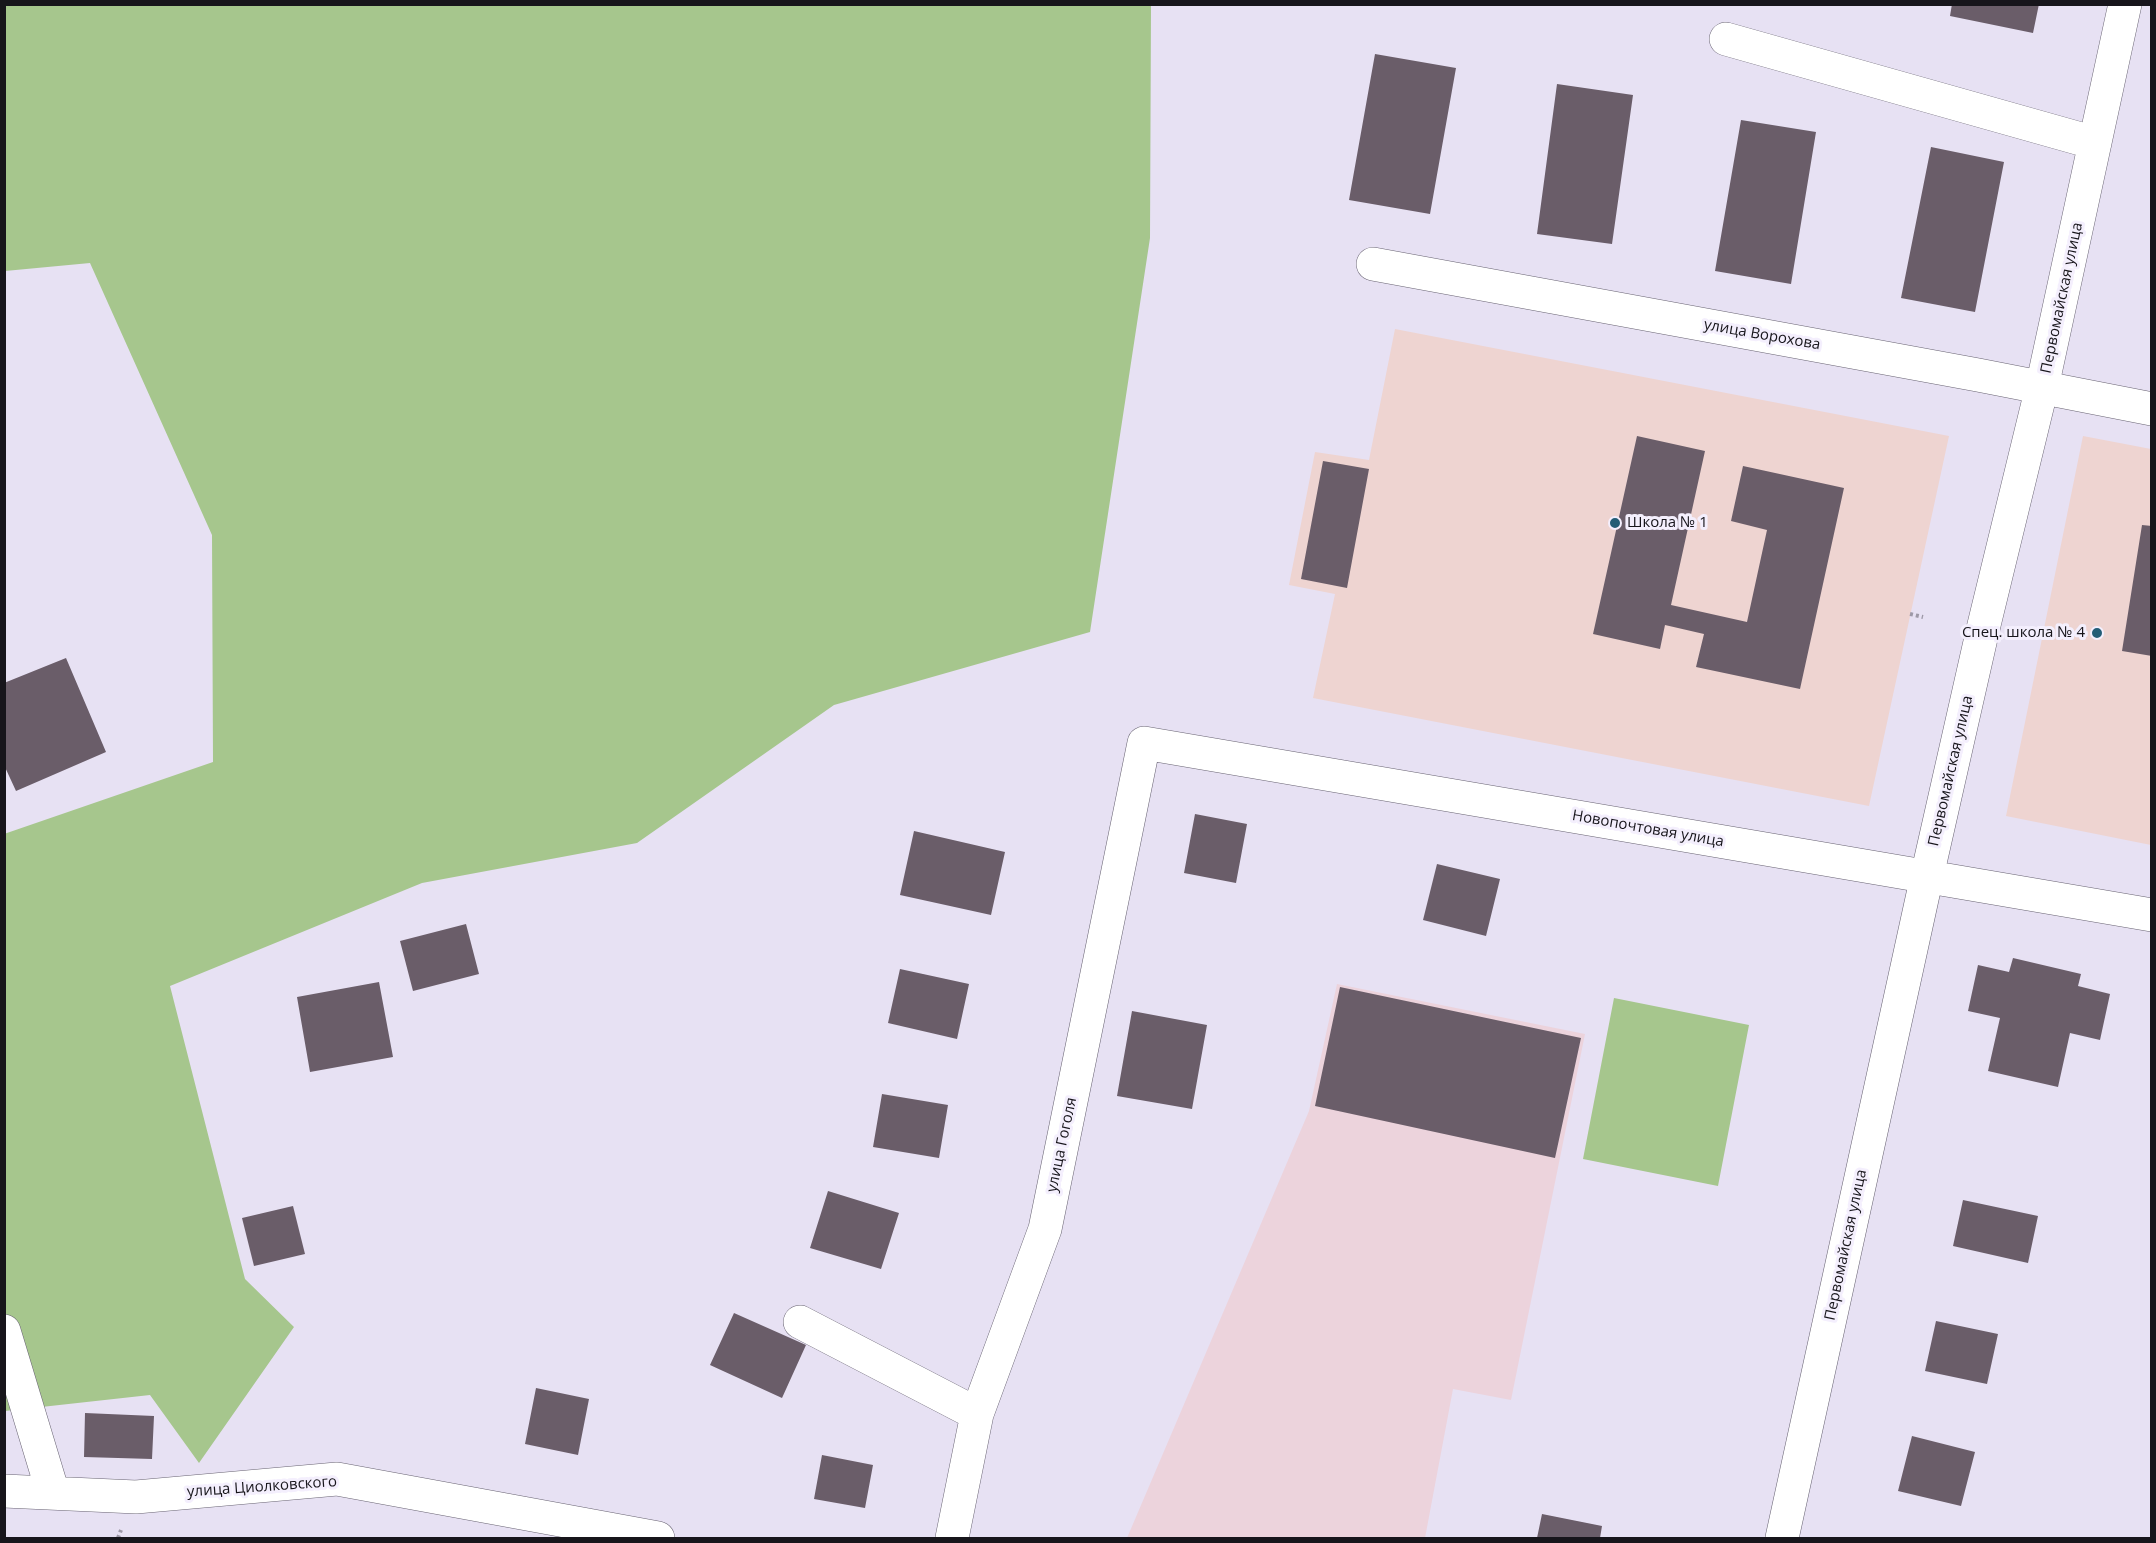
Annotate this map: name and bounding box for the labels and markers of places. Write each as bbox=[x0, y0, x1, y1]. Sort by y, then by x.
place label: Школа № 1 bbox=[1627, 514, 1708, 532]
marker: Школа № 1 bbox=[1608, 516, 1622, 530]
place label: Спец. школа № 4 bbox=[1962, 624, 2085, 642]
marker: Спец. школа № 4 bbox=[2090, 626, 2104, 640]

